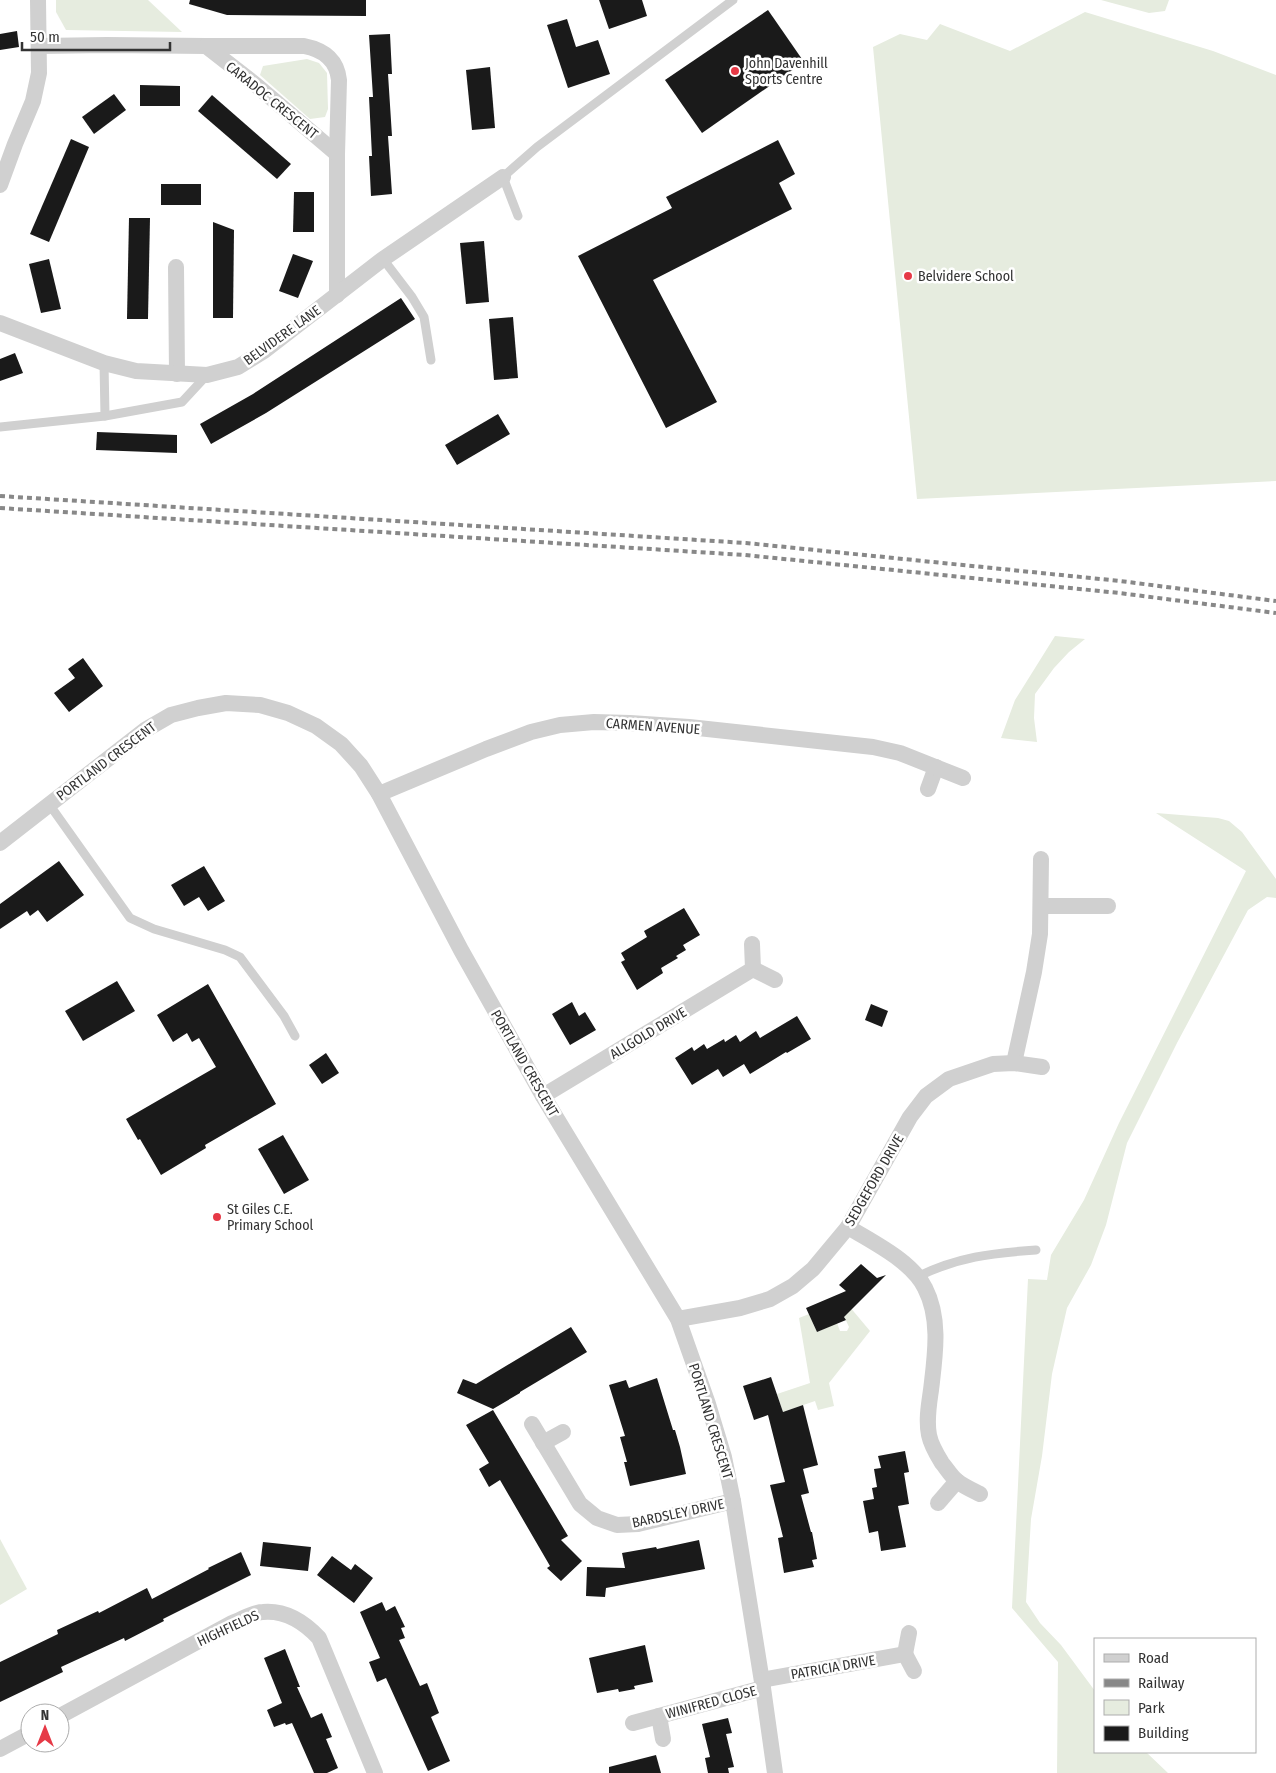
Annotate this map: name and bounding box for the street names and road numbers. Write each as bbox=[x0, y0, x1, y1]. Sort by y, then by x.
street label: CARADOC CRESCENT bbox=[222, 58, 322, 143]
street label: BELVIDERE LANE bbox=[240, 302, 324, 369]
street label: CARMEN AVENUE bbox=[605, 715, 701, 738]
street label: PORTLAND CRESCENT bbox=[53, 718, 160, 804]
street label: ALLGOLD DRIVE bbox=[607, 1004, 690, 1063]
street label: PORTLAND CRESCENT bbox=[487, 1007, 562, 1120]
street label: SEDGEFORD DRIVE bbox=[841, 1131, 908, 1229]
street label: PORTLAND CRESCENT bbox=[685, 1361, 736, 1482]
street label: BARDSLEY DRIVE bbox=[630, 1495, 726, 1532]
street label: HIGHFIELDS bbox=[195, 1607, 262, 1650]
street label: PATRICIA DRIVE bbox=[790, 1652, 877, 1683]
street label: WINIFRED CLOSE bbox=[664, 1682, 759, 1723]

